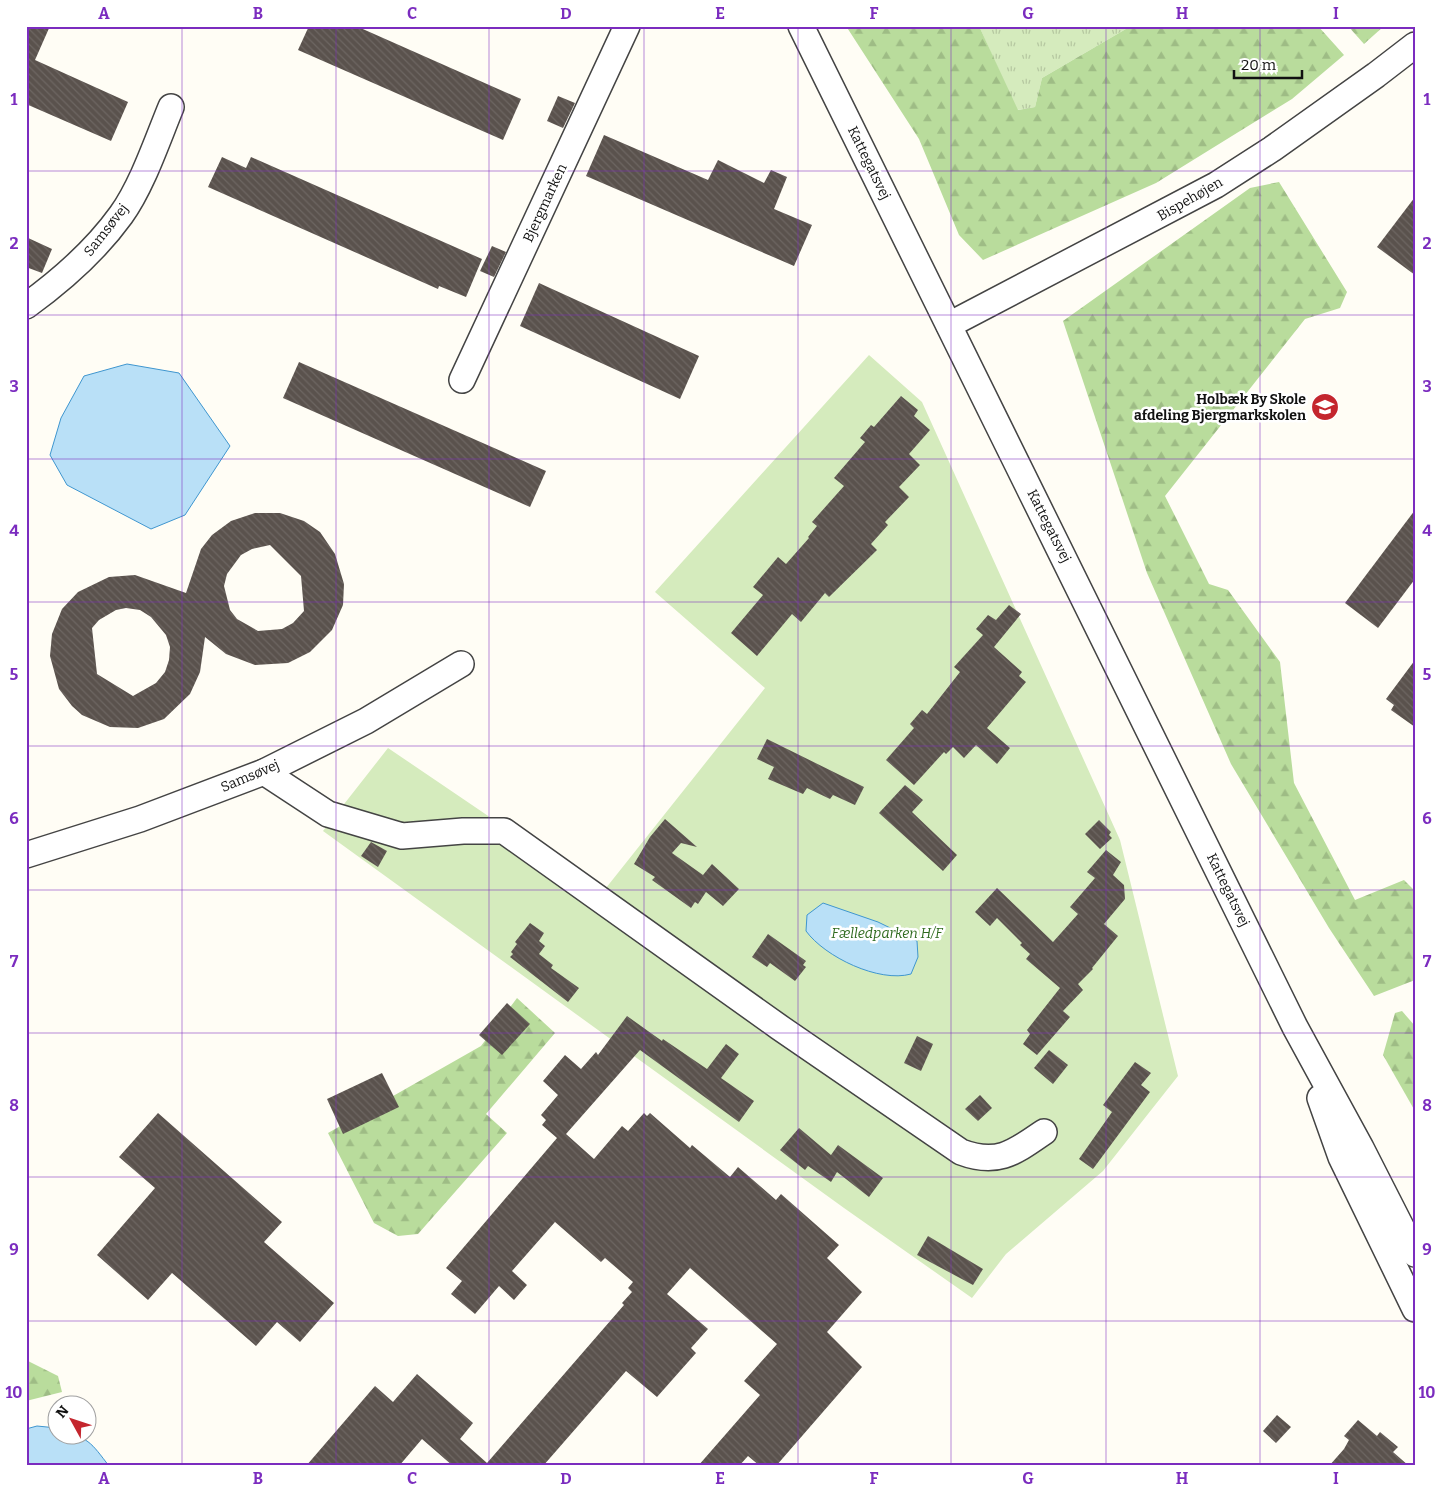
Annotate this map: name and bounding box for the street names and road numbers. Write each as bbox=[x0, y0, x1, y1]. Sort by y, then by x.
street label: Kattegatsvej bbox=[844, 123, 894, 203]
street label: Bjergmarken bbox=[519, 161, 571, 245]
street label: Bispehøjen bbox=[1154, 173, 1226, 225]
street label: Samsøvej bbox=[80, 200, 132, 260]
street label: Kattegatsvej bbox=[1023, 487, 1075, 565]
street label: Samsøvej bbox=[218, 756, 282, 796]
street label: Kattegatsvej bbox=[1203, 850, 1253, 930]

